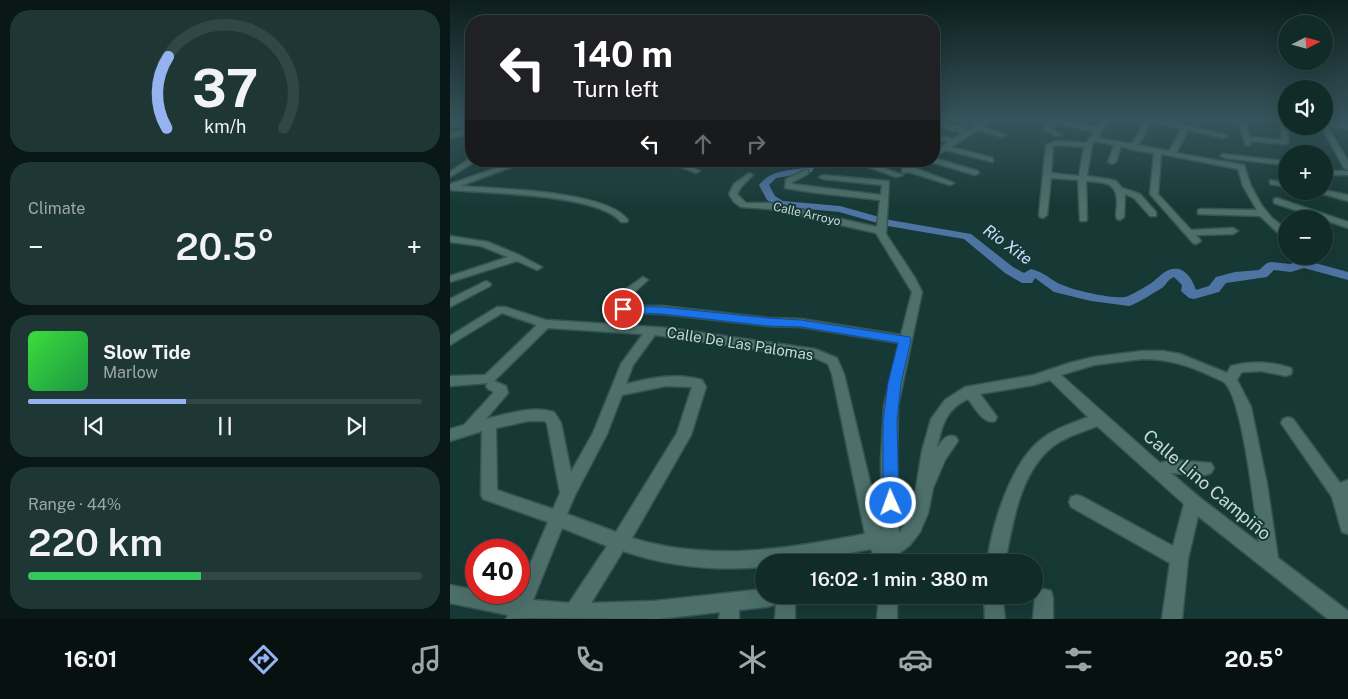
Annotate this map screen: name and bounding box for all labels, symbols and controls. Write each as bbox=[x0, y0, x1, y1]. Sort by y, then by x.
north arrow bbox=[1278, 15, 1332, 70]
map controls bbox=[1278, 15, 1333, 265]
text: 140 m bbox=[573, 34, 673, 75]
icon: left bbox=[490, 35, 555, 100]
text: 37 bbox=[192, 58, 258, 119]
text: Turn left bbox=[573, 76, 659, 102]
button: sound bbox=[1278, 80, 1333, 135]
text: km/h bbox=[204, 116, 246, 137]
icon: left bbox=[636, 130, 664, 158]
icon: ahead bbox=[689, 130, 717, 158]
icon: right bbox=[742, 130, 770, 158]
button: + bbox=[1278, 145, 1333, 200]
text: Climate bbox=[28, 199, 85, 218]
street label: Calle Arroyo bbox=[772, 199, 842, 229]
button: − bbox=[1278, 210, 1333, 265]
water label: Rio Xite bbox=[980, 220, 1036, 269]
text: 20.5° bbox=[175, 224, 275, 269]
text: − bbox=[28, 230, 44, 263]
text: + bbox=[406, 230, 422, 263]
pin bbox=[602, 288, 644, 330]
icon: arrive bbox=[609, 295, 637, 323]
street label: Calle De Las Palomas bbox=[665, 324, 815, 364]
text: Slow Tide bbox=[103, 341, 191, 363]
text: Marlow bbox=[103, 363, 158, 382]
icon: previous bbox=[80, 412, 108, 440]
icon: pause bbox=[211, 412, 239, 440]
icon: next bbox=[342, 412, 370, 440]
street label: Calle Lino Campiño bbox=[1139, 425, 1275, 544]
position arrow bbox=[864, 476, 916, 528]
text: Range · 44% bbox=[28, 495, 121, 514]
text: 220 km bbox=[28, 520, 163, 565]
speed limit sign: 40 bbox=[465, 539, 530, 604]
text: 16:02 · 1 min · 380 m bbox=[810, 568, 988, 590]
icon: directions bbox=[246, 642, 281, 677]
icon: music bbox=[409, 642, 444, 677]
icon: phone bbox=[572, 642, 607, 677]
icon: climate bbox=[735, 642, 770, 677]
icon: car bbox=[898, 642, 933, 677]
icon: filters bbox=[1061, 642, 1096, 677]
text: 16:01 bbox=[64, 646, 118, 672]
text: 20.5° bbox=[1225, 646, 1284, 672]

